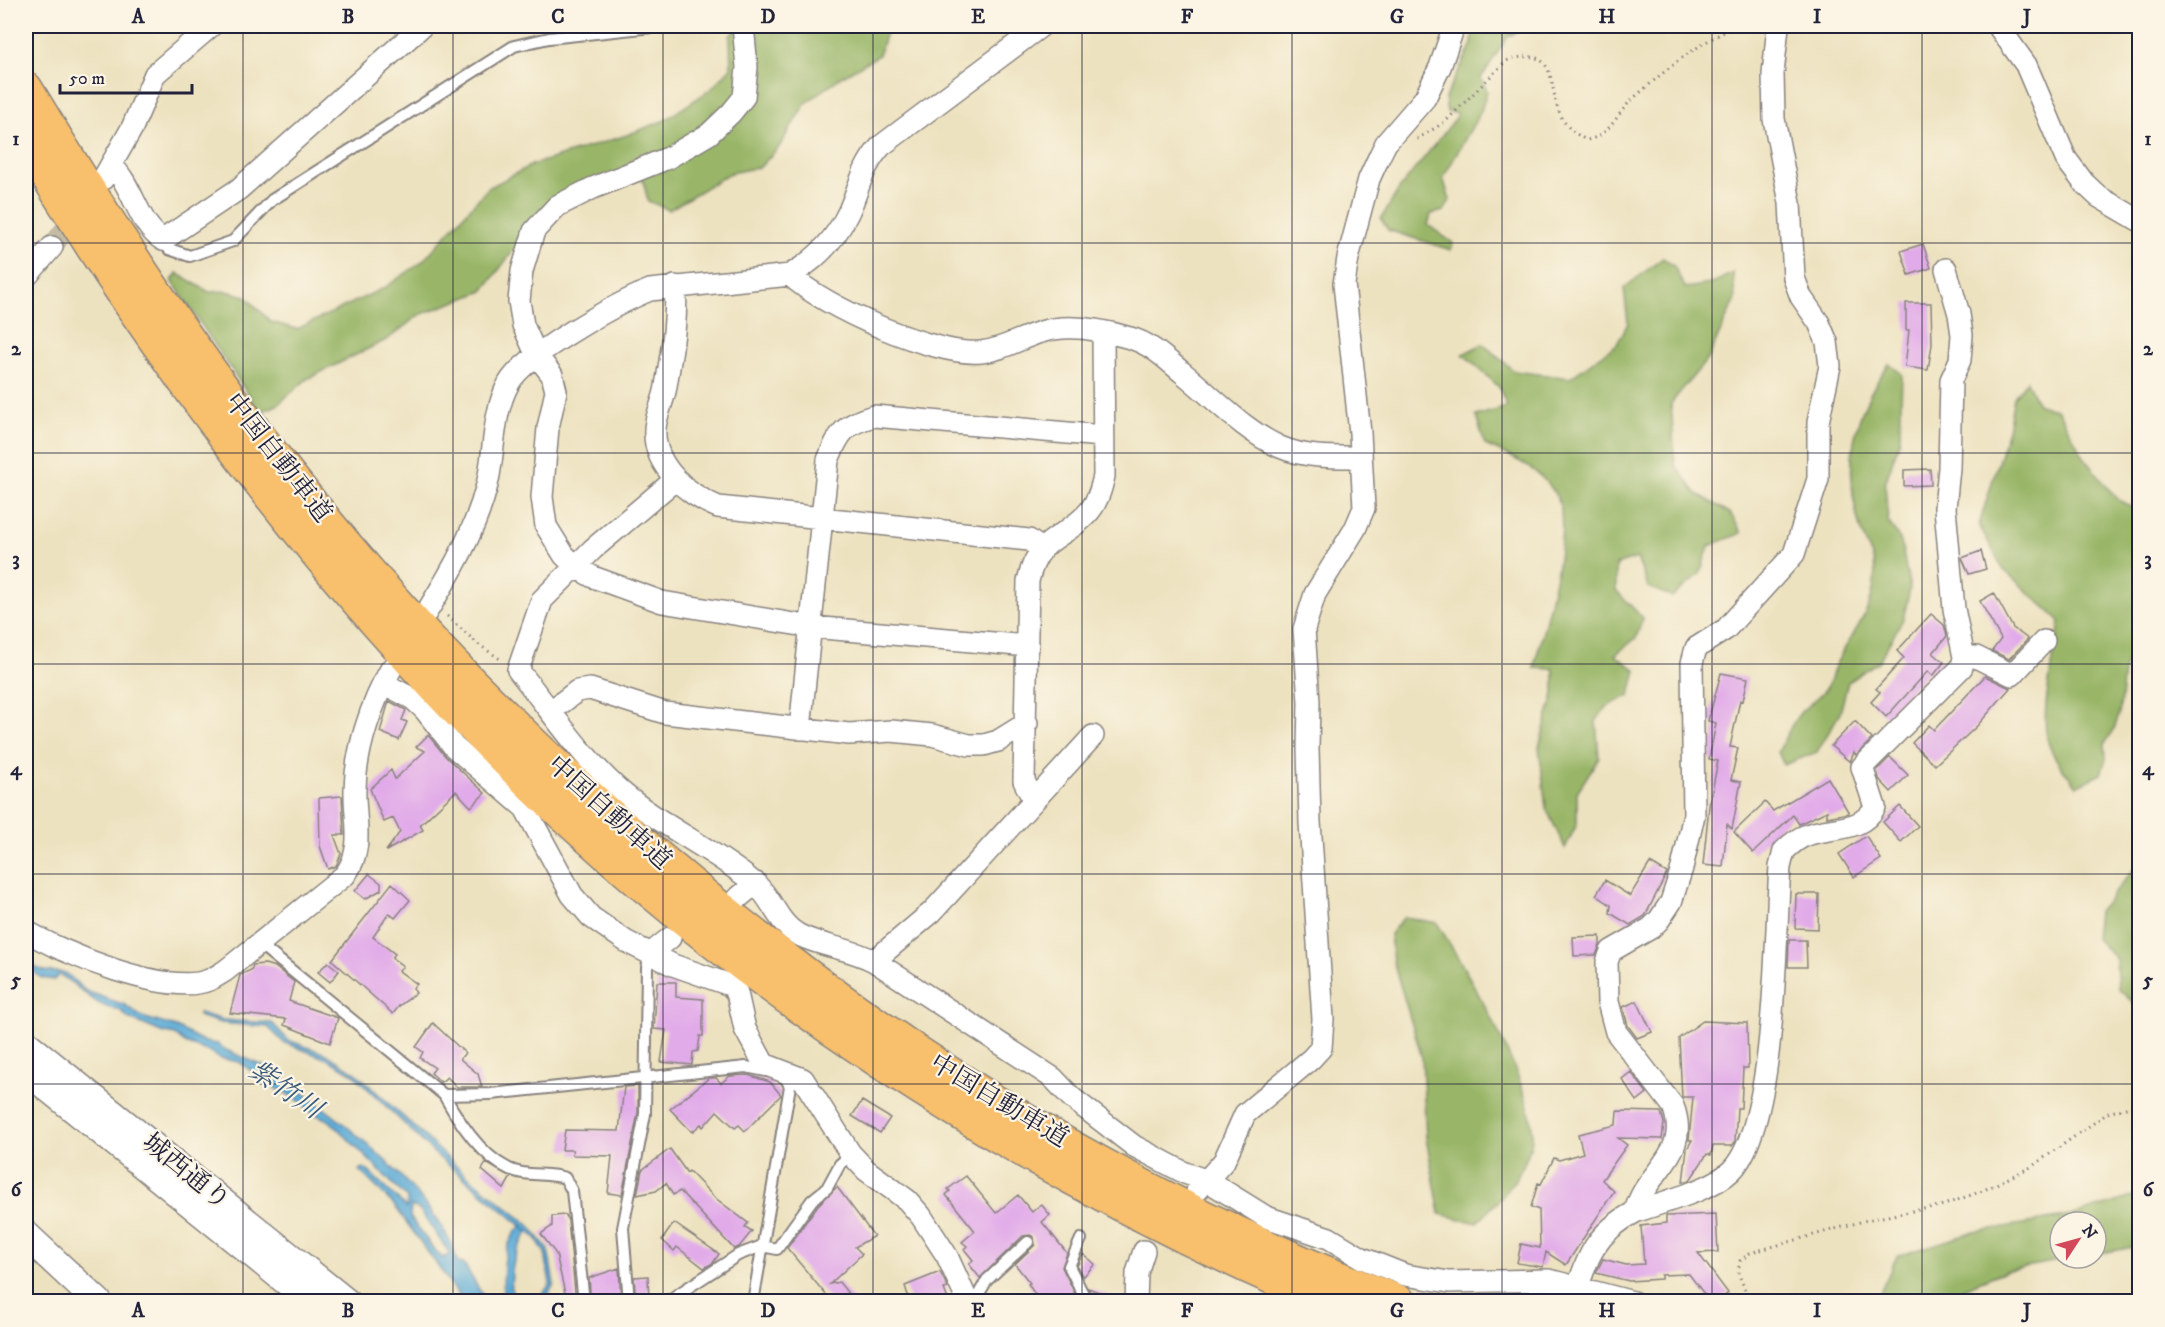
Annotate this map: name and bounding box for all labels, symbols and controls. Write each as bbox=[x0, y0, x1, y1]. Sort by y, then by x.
text: A bbox=[131, 5, 146, 30]
text: B bbox=[342, 5, 354, 30]
text: C bbox=[551, 5, 565, 30]
text: D bbox=[761, 5, 776, 30]
text: E bbox=[971, 5, 985, 30]
text: F bbox=[1181, 5, 1194, 30]
text: G bbox=[1390, 5, 1404, 30]
text: H bbox=[1599, 5, 1616, 30]
text: I bbox=[1813, 5, 1821, 30]
text: J bbox=[2021, 5, 2031, 30]
scale bar bbox=[60, 57, 192, 95]
text: 50 m bbox=[69, 68, 105, 90]
text: 1 bbox=[12, 127, 20, 152]
text: 1 bbox=[2144, 127, 2152, 152]
text: 2 bbox=[11, 337, 22, 362]
text: 2 bbox=[2143, 337, 2154, 362]
street label: 中国自動車道 bbox=[217, 386, 339, 530]
text: 3 bbox=[12, 547, 20, 572]
text: 3 bbox=[2144, 547, 2152, 572]
street label: 中国自動車道 bbox=[540, 749, 678, 877]
text: 4 bbox=[10, 757, 23, 782]
text: 4 bbox=[2142, 757, 2155, 782]
text: 5 bbox=[10, 968, 21, 993]
text: 5 bbox=[2142, 968, 2153, 993]
street label: 中国自動車道 bbox=[924, 1047, 1074, 1155]
water label: 紫竹川 bbox=[242, 1053, 331, 1128]
street label: 城西通り bbox=[135, 1126, 237, 1218]
text: 6 bbox=[11, 1178, 23, 1203]
text: 6 bbox=[2143, 1178, 2155, 1203]
north arrow bbox=[2048, 1210, 2108, 1270]
text: N bbox=[2077, 1221, 2101, 1243]
text: A bbox=[131, 1299, 146, 1324]
text: B bbox=[342, 1299, 354, 1324]
text: C bbox=[551, 1299, 565, 1324]
text: D bbox=[761, 1299, 776, 1324]
text: E bbox=[971, 1299, 985, 1324]
text: F bbox=[1181, 1299, 1194, 1324]
text: G bbox=[1390, 1299, 1404, 1324]
text: H bbox=[1599, 1299, 1616, 1324]
text: I bbox=[1813, 1299, 1821, 1324]
text: J bbox=[2021, 1299, 2031, 1324]

